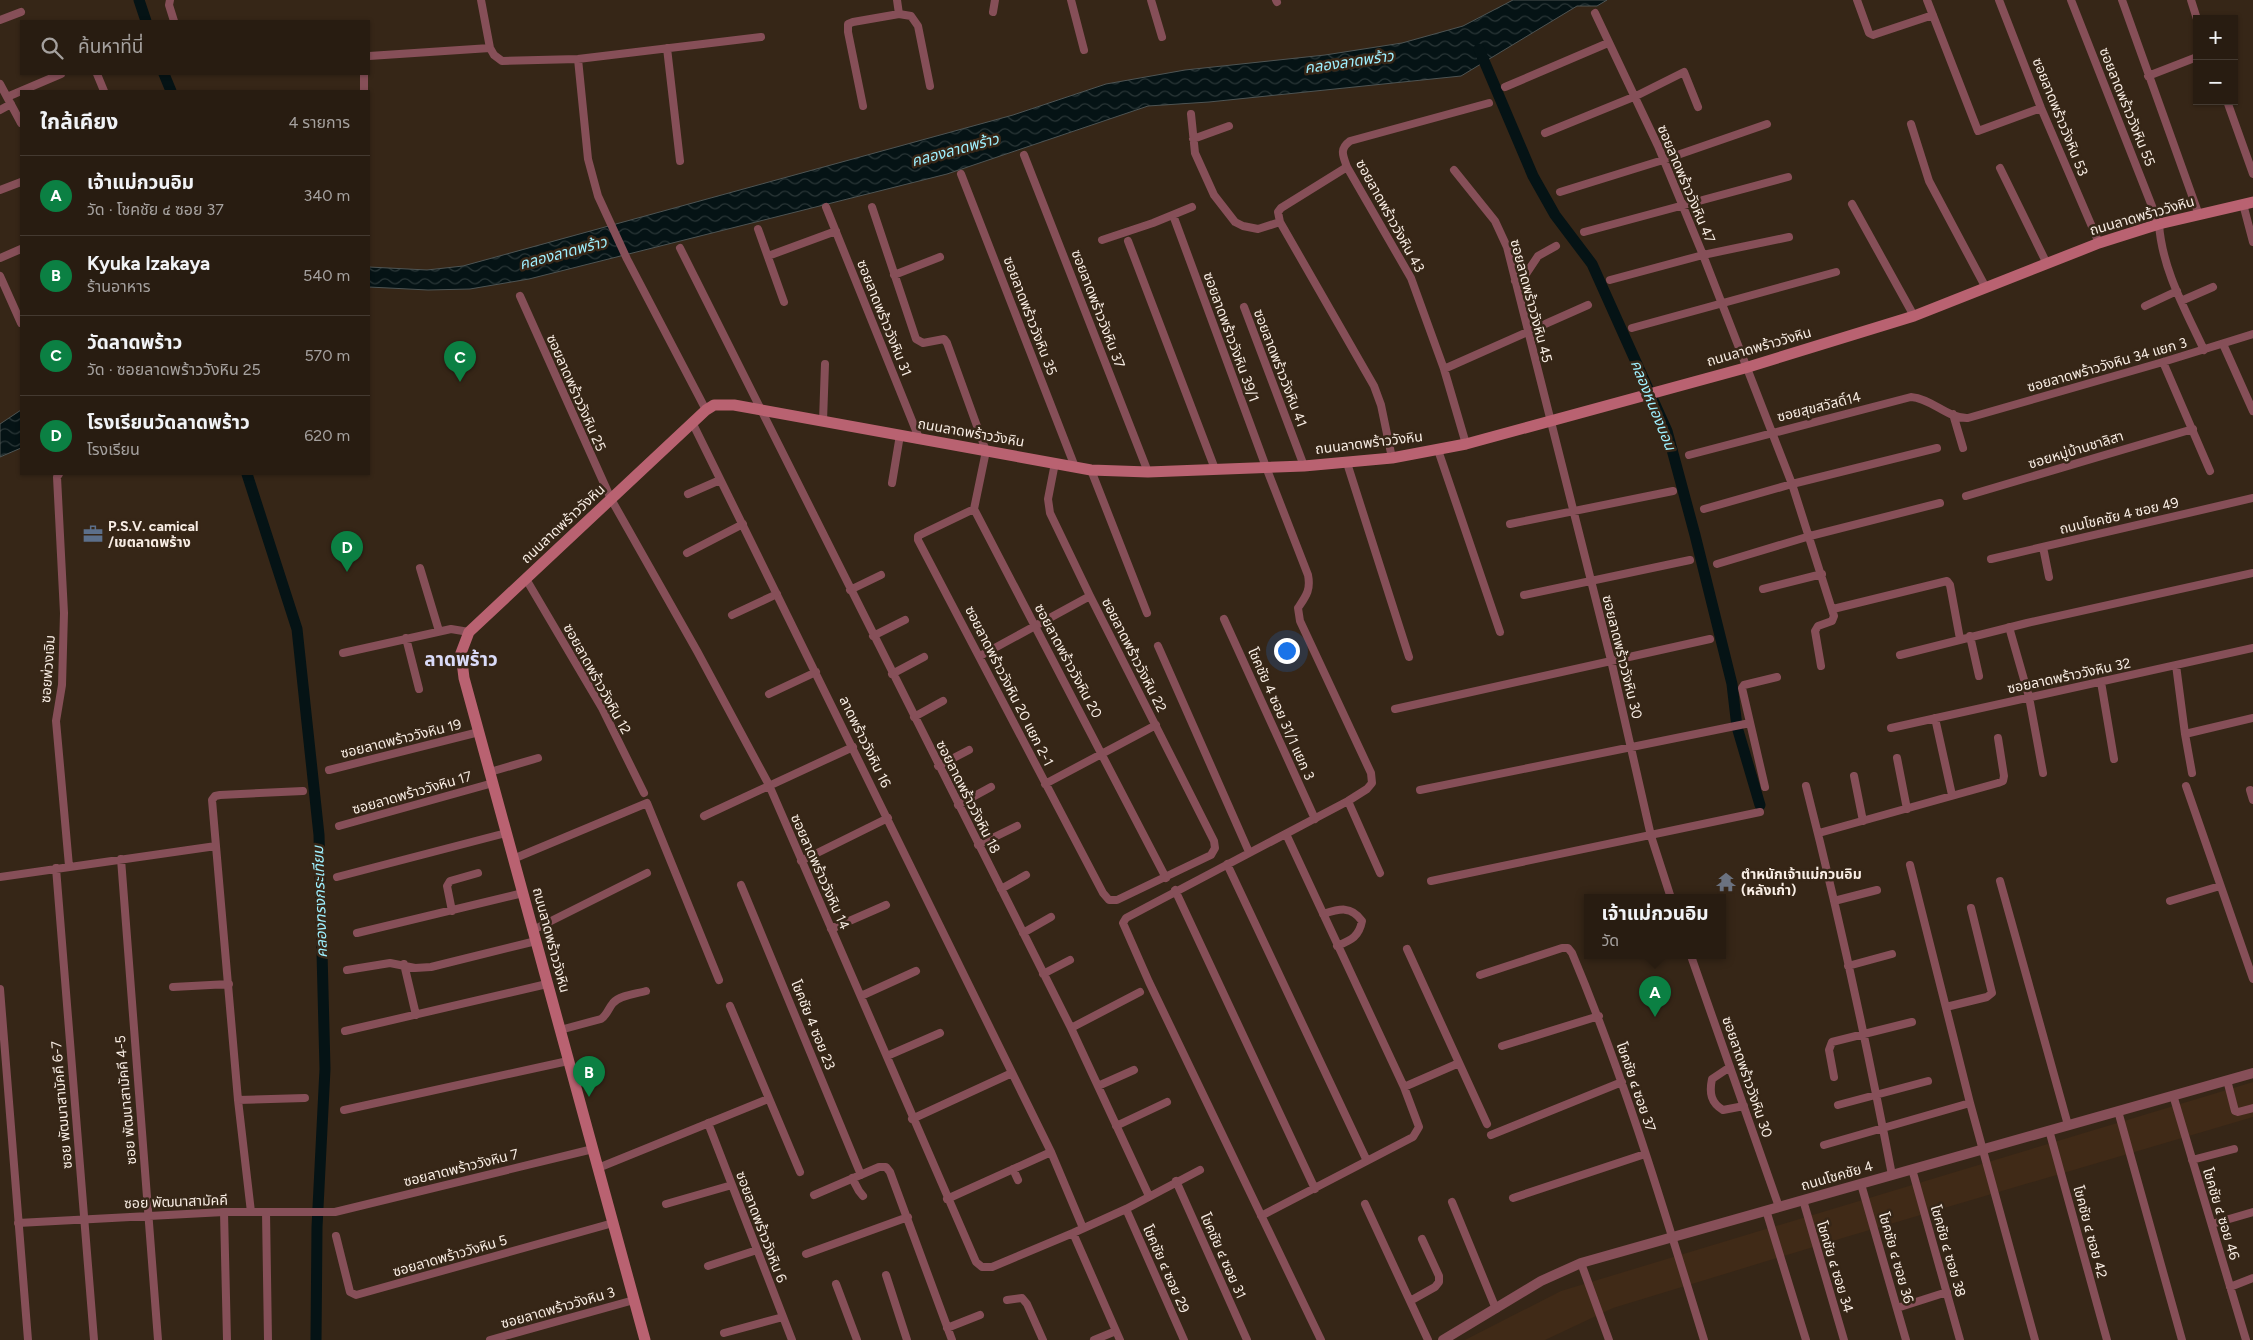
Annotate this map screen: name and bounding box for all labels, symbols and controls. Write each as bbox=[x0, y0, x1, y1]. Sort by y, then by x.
map controls bbox=[2193, 15, 2238, 105]
button: + bbox=[2193, 15, 2238, 60]
search box bbox=[20, 20, 370, 75]
icon: search bbox=[38, 34, 66, 62]
text: ค้นหาที่นี่ bbox=[78, 35, 143, 58]
street label: ซอยลาดพร้าววังหิน 55 bbox=[2095, 45, 2159, 169]
water label: คลองลาดพร้าว bbox=[1303, 47, 1395, 77]
street label: ซอยลาดพร้าววังหิน 53 bbox=[2029, 55, 2091, 179]
button: − bbox=[2193, 60, 2238, 105]
text: ใกล้เคียง bbox=[40, 109, 118, 134]
text: 4 รายการ bbox=[288, 113, 350, 132]
street label: ซอยลาดพร้าววังหิน 47 bbox=[1653, 122, 1719, 246]
water label: คลองลาดพร้าว bbox=[909, 130, 1001, 170]
street label: ซอยลาดพร้าววังหิน 43 bbox=[1352, 157, 1428, 275]
text: เจ้าแม่กวนอิม bbox=[87, 171, 194, 194]
text: A bbox=[50, 186, 62, 205]
text: 340 m bbox=[304, 186, 350, 205]
street label: ถนนลาดพร้าววังหิน bbox=[2088, 193, 2196, 239]
text: วัด · โชคชัย ๔ ซอย 37 bbox=[87, 200, 224, 219]
water label: คลองลาดพร้าว bbox=[517, 233, 609, 273]
street label: ซอยลาดพร้าววังหิน 45 bbox=[1506, 237, 1556, 365]
street label: ซอยลาดพร้าววังหิน 37 bbox=[1068, 247, 1129, 371]
text: Kyuka Izakaya bbox=[87, 252, 210, 275]
street label: ซอยลาดพร้าววังหิน 35 bbox=[1000, 254, 1060, 378]
street label: ซอยลาดพร้าววังหิน 31 bbox=[853, 257, 915, 379]
text: B bbox=[51, 266, 61, 285]
text: 540 m bbox=[303, 266, 350, 285]
street label: ซอยลาดพร้าววังหิน 39/1 bbox=[1200, 270, 1262, 404]
text: ร้านอาหาร bbox=[87, 277, 151, 296]
street label: ซอยลาดพร้าววังหิน 41 bbox=[1250, 307, 1310, 429]
street label: ถนนลาดพร้าววังหิน bbox=[1705, 324, 1813, 370]
text: วัดลาดพร้าว bbox=[87, 331, 182, 354]
street label: ซอยลาดพร้าววังหิน 25 bbox=[543, 332, 609, 454]
street label: ซอยลาดพร้าววังหิน 34 แยก 3 bbox=[2025, 334, 2189, 396]
pin: C bbox=[444, 341, 476, 382]
text: C bbox=[50, 346, 62, 365]
text: 570 m bbox=[304, 346, 350, 365]
water label: คลองหนองบอน bbox=[1627, 357, 1680, 454]
text: วัด · ซอยลาดพร้าววังหิน 25 bbox=[87, 360, 261, 379]
street label: ซอยสุขสวัสดิ์14 bbox=[1775, 388, 1863, 426]
text: โรงเรียนวัดลาดพร้าว bbox=[87, 411, 250, 434]
street label: ถนนลาดพร้าววังหิน bbox=[916, 415, 1026, 451]
text: D bbox=[50, 426, 62, 445]
text: 620 m bbox=[304, 426, 350, 445]
street label: ซอยหมู่บ้านชาลิสา bbox=[2026, 427, 2126, 473]
street label: ถนนลาดพร้าววังหิน bbox=[1314, 428, 1424, 458]
text: โรงเรียน bbox=[87, 440, 140, 459]
street label: ถนนลาดพร้าววังหิน bbox=[518, 481, 608, 567]
street label: ถนนโชคชัย 4 ซอย 49 bbox=[2058, 494, 2180, 538]
place label: P.S.V. camical /เขตลาดพร้าง bbox=[108, 518, 198, 551]
office icon: P.S.V. camical /เขตลาดพร้าง bbox=[82, 523, 104, 545]
pin: D bbox=[331, 531, 363, 572]
street label: ซอยลาดพร้าววังหิน 30 bbox=[1598, 593, 1646, 721]
street label: ซอยลาดพร้าววังหิน 22 bbox=[1098, 595, 1170, 715]
street label: ซอยลาดพร้าววังหิน 20 bbox=[1031, 601, 1105, 721]
street label: ซอยลาดพร้าววังหิน 20 แยก 2-1 bbox=[961, 603, 1057, 769]
street label: ซอยลาดพร้าววังหิน 12 bbox=[560, 621, 634, 737]
street label: ซอยพ่วงเจิม bbox=[37, 634, 59, 704]
your location bbox=[1274, 638, 1300, 664]
street label: โชคชัย 4 ซอย 31/1 แยก 3 bbox=[1244, 645, 1318, 783]
district label: ลาดพร้าว bbox=[424, 648, 498, 671]
street label: ซอยลาดพร้าววังหิน 32 bbox=[2006, 655, 2132, 697]
street label: ลาดพร้าววังหิน 16 bbox=[835, 693, 895, 791]
street label: ซอยลาดพร้าววังหิน 19 bbox=[339, 716, 463, 762]
street label: ซอยลาดพร้าววังหิน 18 bbox=[932, 738, 1004, 856]
street label: ซอยลาดพร้าววังหิน 17 bbox=[350, 768, 474, 818]
street label: ซอยลาดพร้าววังหิน 14 bbox=[787, 812, 853, 933]
water label: คลองทรงกระเทียม bbox=[309, 844, 331, 958]
place label: ตำหนักเจ้าแม่กวนอิม (หลังเก่า) bbox=[1741, 866, 1862, 899]
temple icon: ตำหนักเจ้าแม่กวนอิม (หลังเก่า) bbox=[1715, 871, 1737, 893]
street label: ถนนลาดพร้าววังหิน bbox=[529, 886, 573, 994]
popup bbox=[1584, 894, 1726, 959]
text: เจ้าแม่กวนอิม bbox=[1601, 902, 1709, 925]
text: วัด bbox=[1601, 931, 1619, 950]
pin: A bbox=[1639, 976, 1671, 1017]
street label: โชคชัย 4 ซอย 23 bbox=[787, 978, 839, 1072]
street label: ซอยลาดพร้าววังหิน 30 bbox=[1718, 1014, 1776, 1140]
street label: ซอย พัฒนาสามัคคี 4-5 bbox=[112, 1035, 140, 1165]
street label: ซอย พัฒนาสามัคคี 6-7 bbox=[48, 1040, 76, 1170]
street label: โชคชัย ๔ ซอย 37 bbox=[1613, 1040, 1659, 1134]
pin: B bbox=[573, 1056, 605, 1097]
street label: ซอยลาดพร้าววังหิน 7 bbox=[402, 1145, 521, 1190]
street label: ถนนโชคชัย 4 bbox=[1799, 1158, 1875, 1194]
street label: โชคชัย ๔ ซอย 46 bbox=[2199, 1166, 2243, 1262]
street label: ซอยลาดพร้าววังหิน 6 bbox=[732, 1169, 790, 1285]
street label: โชคชัย ๔ ซอย 42 bbox=[2069, 1184, 2111, 1280]
street label: ซอย พัฒนาสามัคคี bbox=[124, 1192, 228, 1212]
street label: โชคชัย ๔ ซอย 38 bbox=[1927, 1203, 1969, 1299]
street label: โชคชัย ๔ ซอย 36 bbox=[1875, 1210, 1917, 1306]
street label: โชคชัย ๔ ซอย 31 bbox=[1197, 1211, 1249, 1301]
street label: โชคชัย ๔ ซอย 34 bbox=[1813, 1219, 1857, 1315]
street label: โชคชัย ๔ ซอย 29 bbox=[1139, 1222, 1193, 1316]
street label: ซอยลาดพร้าววังหิน 5 bbox=[391, 1232, 509, 1280]
street label: ซอยลาดพร้าววังหิน 3 bbox=[499, 1284, 617, 1332]

